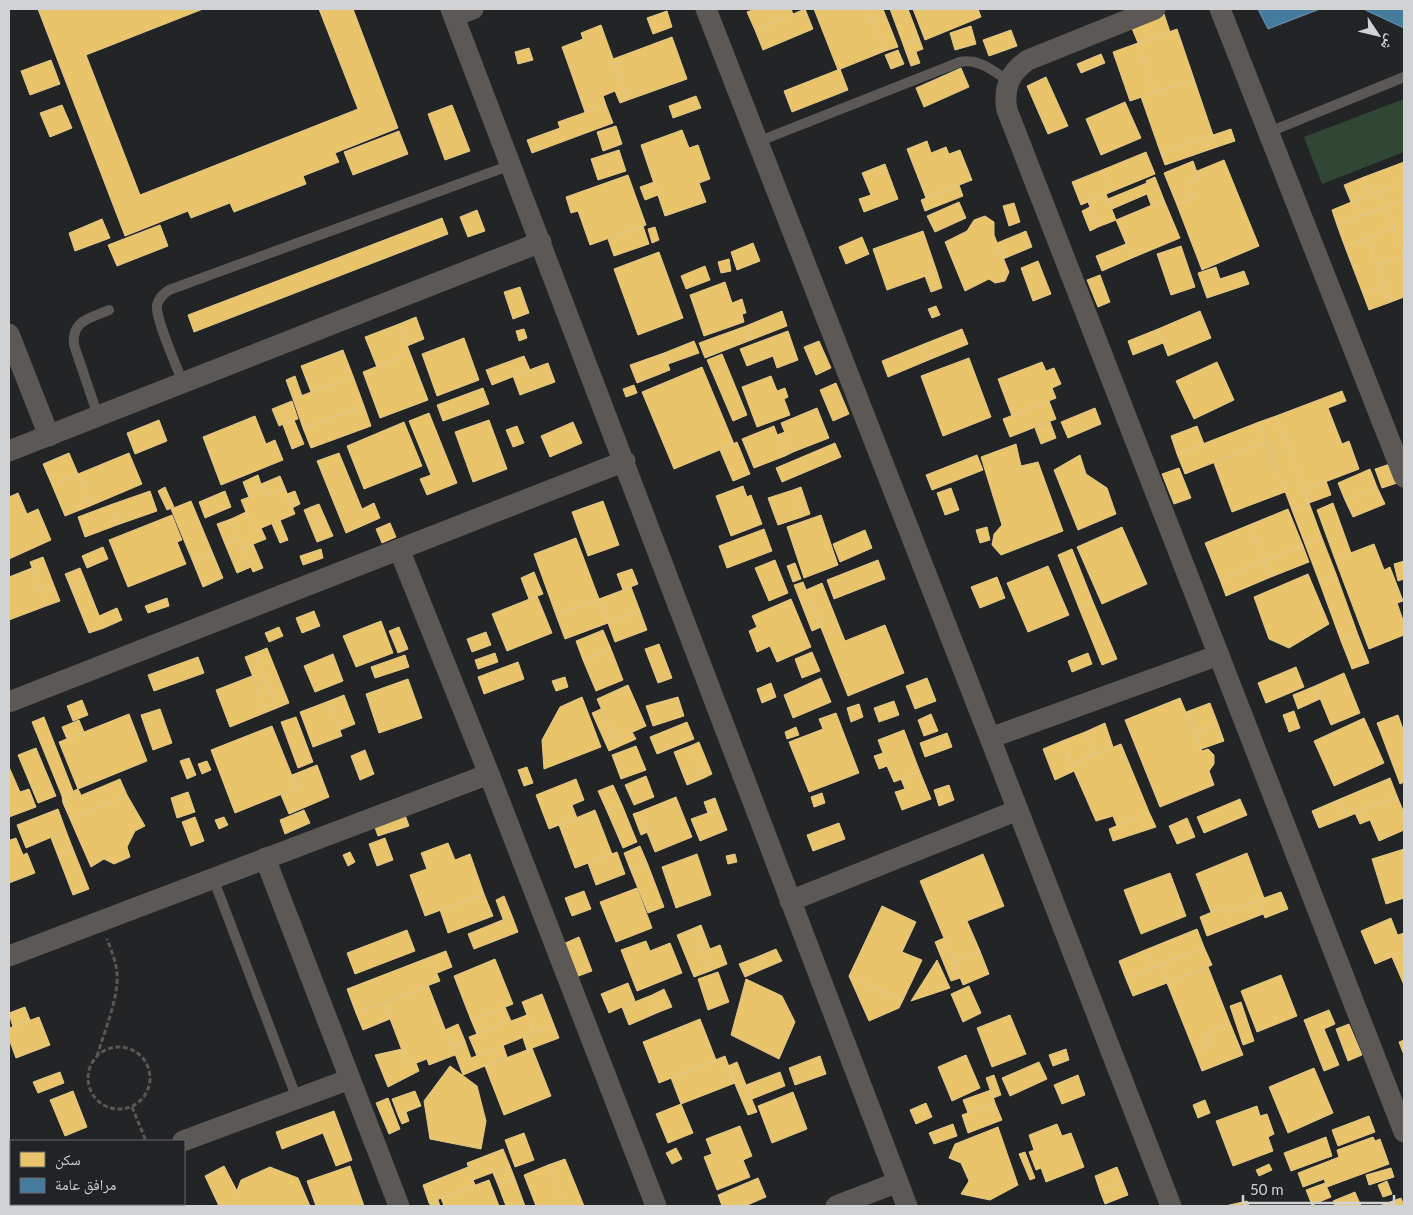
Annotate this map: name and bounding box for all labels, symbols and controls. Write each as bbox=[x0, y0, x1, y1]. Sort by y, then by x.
north arrow bbox=[1353, 10, 1403, 60]
text: ش bbox=[1377, 31, 1400, 54]
legend bbox=[10, 1140, 185, 1205]
text: سكن bbox=[55, 1150, 81, 1170]
scale bar bbox=[1243, 1172, 1394, 1204]
text: مرافق عامة bbox=[55, 1175, 116, 1195]
text: 50 m bbox=[1250, 1180, 1284, 1198]

